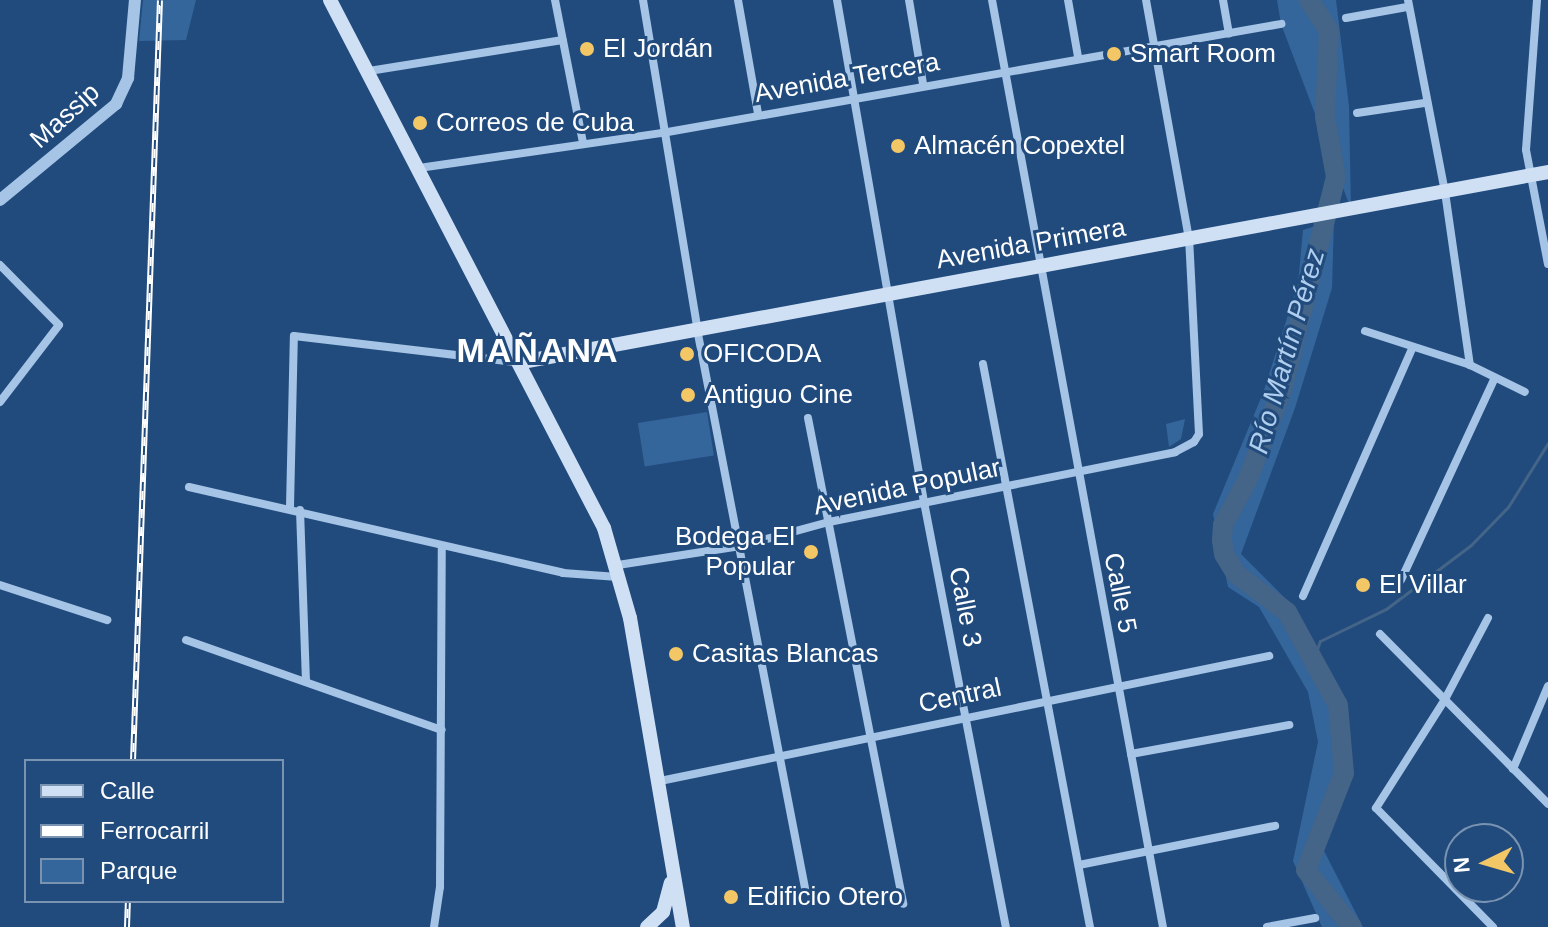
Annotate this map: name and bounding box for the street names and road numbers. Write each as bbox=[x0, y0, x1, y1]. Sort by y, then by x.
street label: Avenida Tercera bbox=[752, 46, 942, 110]
street label: Massip bbox=[24, 77, 106, 155]
street label: Avenida Primera bbox=[934, 212, 1128, 276]
street label: Avenida Popular bbox=[811, 452, 1003, 522]
street label: Calle 5 bbox=[1097, 550, 1143, 636]
street label: Calle 3 bbox=[942, 564, 988, 650]
street label: Central bbox=[916, 672, 1004, 720]

